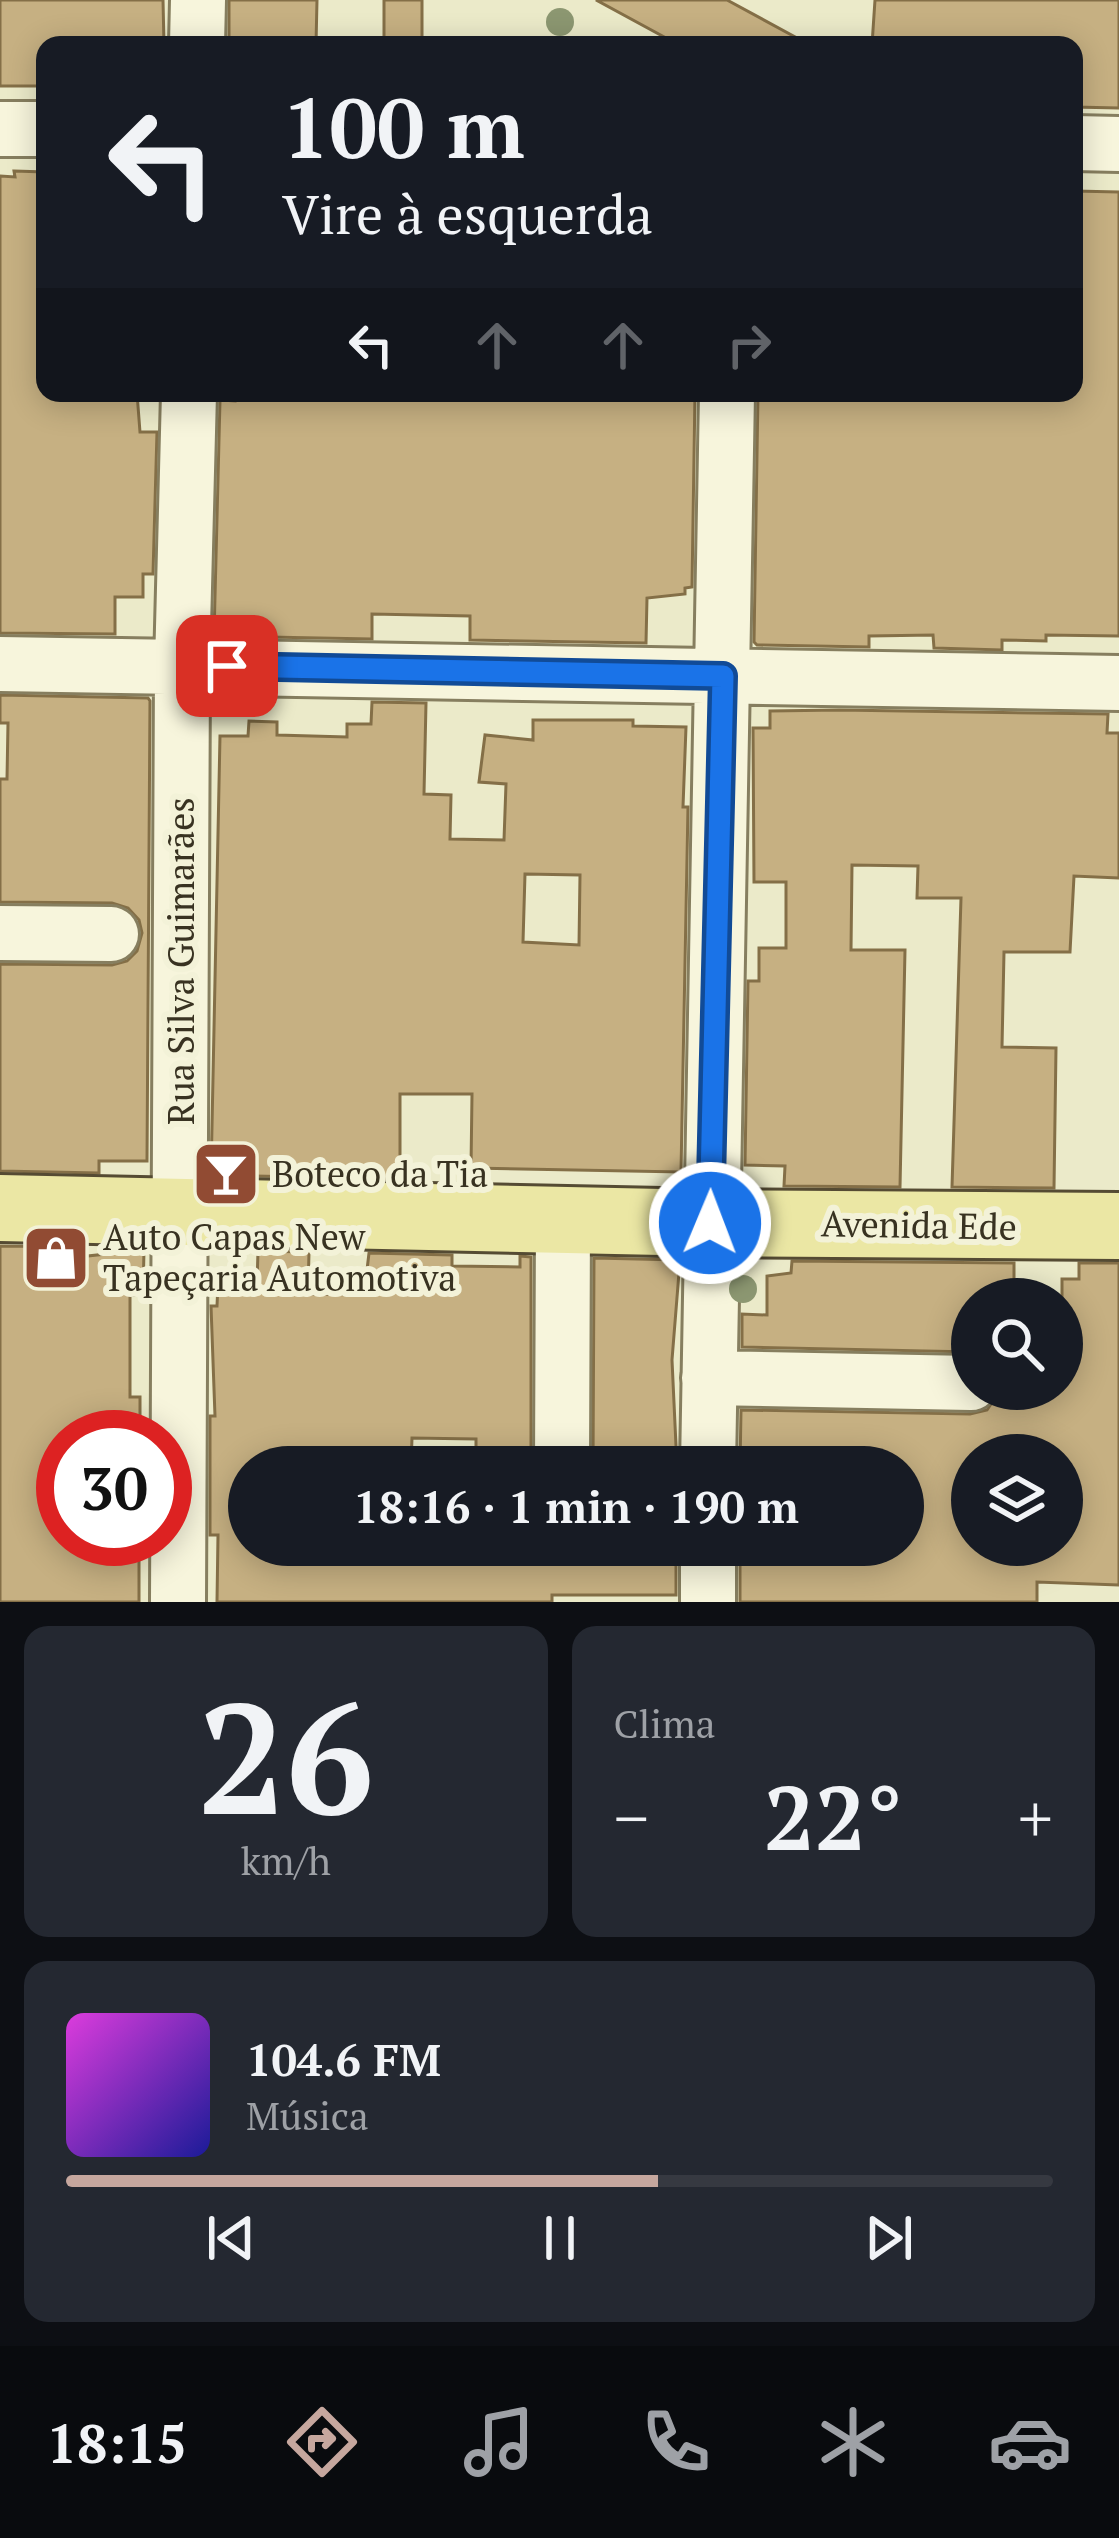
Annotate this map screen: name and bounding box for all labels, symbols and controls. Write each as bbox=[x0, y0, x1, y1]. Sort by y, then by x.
text: 100 m bbox=[282, 71, 525, 182]
icon: left bbox=[84, 84, 240, 240]
text: Vire à esquerda bbox=[282, 178, 653, 249]
icon: left bbox=[338, 312, 404, 378]
icon: ahead bbox=[464, 312, 530, 378]
icon: ahead bbox=[590, 312, 656, 378]
icon: right bbox=[716, 312, 782, 378]
pin bbox=[176, 615, 278, 717]
icon: arrive bbox=[194, 633, 260, 699]
street label: Rua Silva Guimarães bbox=[157, 797, 204, 1125]
bar icon: Boteco da Tia bbox=[191, 1139, 261, 1209]
place label: Boteco da Tia bbox=[272, 1150, 488, 1197]
position arrow bbox=[647, 1160, 773, 1286]
street label: Avenida Ede bbox=[821, 1199, 1017, 1250]
place label: Auto Capas New Tapeçaria Automotiva bbox=[103, 1213, 456, 1301]
shop icon: Auto Capas New Tapeçaria Automotiva bbox=[21, 1223, 91, 1293]
map controls bbox=[951, 1278, 1083, 1566]
button: search bbox=[951, 1278, 1083, 1410]
speed limit sign: 30 bbox=[36, 1410, 192, 1566]
button: layers bbox=[951, 1434, 1083, 1566]
text: 18:16 · 1 min · 190 m bbox=[353, 1476, 799, 1536]
text: 26 bbox=[198, 1652, 374, 1859]
text: Clima bbox=[614, 1697, 715, 1749]
text: 22° bbox=[764, 1756, 903, 1876]
text: − bbox=[614, 1773, 649, 1861]
text: + bbox=[1018, 1773, 1053, 1861]
text: km/h bbox=[241, 1834, 331, 1886]
text: 104.6 FM bbox=[246, 2029, 441, 2089]
text: Música bbox=[246, 2089, 369, 2141]
icon: previous bbox=[198, 2205, 264, 2271]
icon: pause bbox=[527, 2205, 593, 2271]
icon: next bbox=[856, 2205, 922, 2271]
icon: directions bbox=[280, 2400, 364, 2484]
icon: music bbox=[457, 2400, 541, 2484]
icon: phone bbox=[634, 2400, 718, 2484]
icon: climate bbox=[811, 2400, 895, 2484]
icon: car bbox=[988, 2400, 1072, 2484]
text: 18:15 bbox=[47, 2407, 187, 2478]

